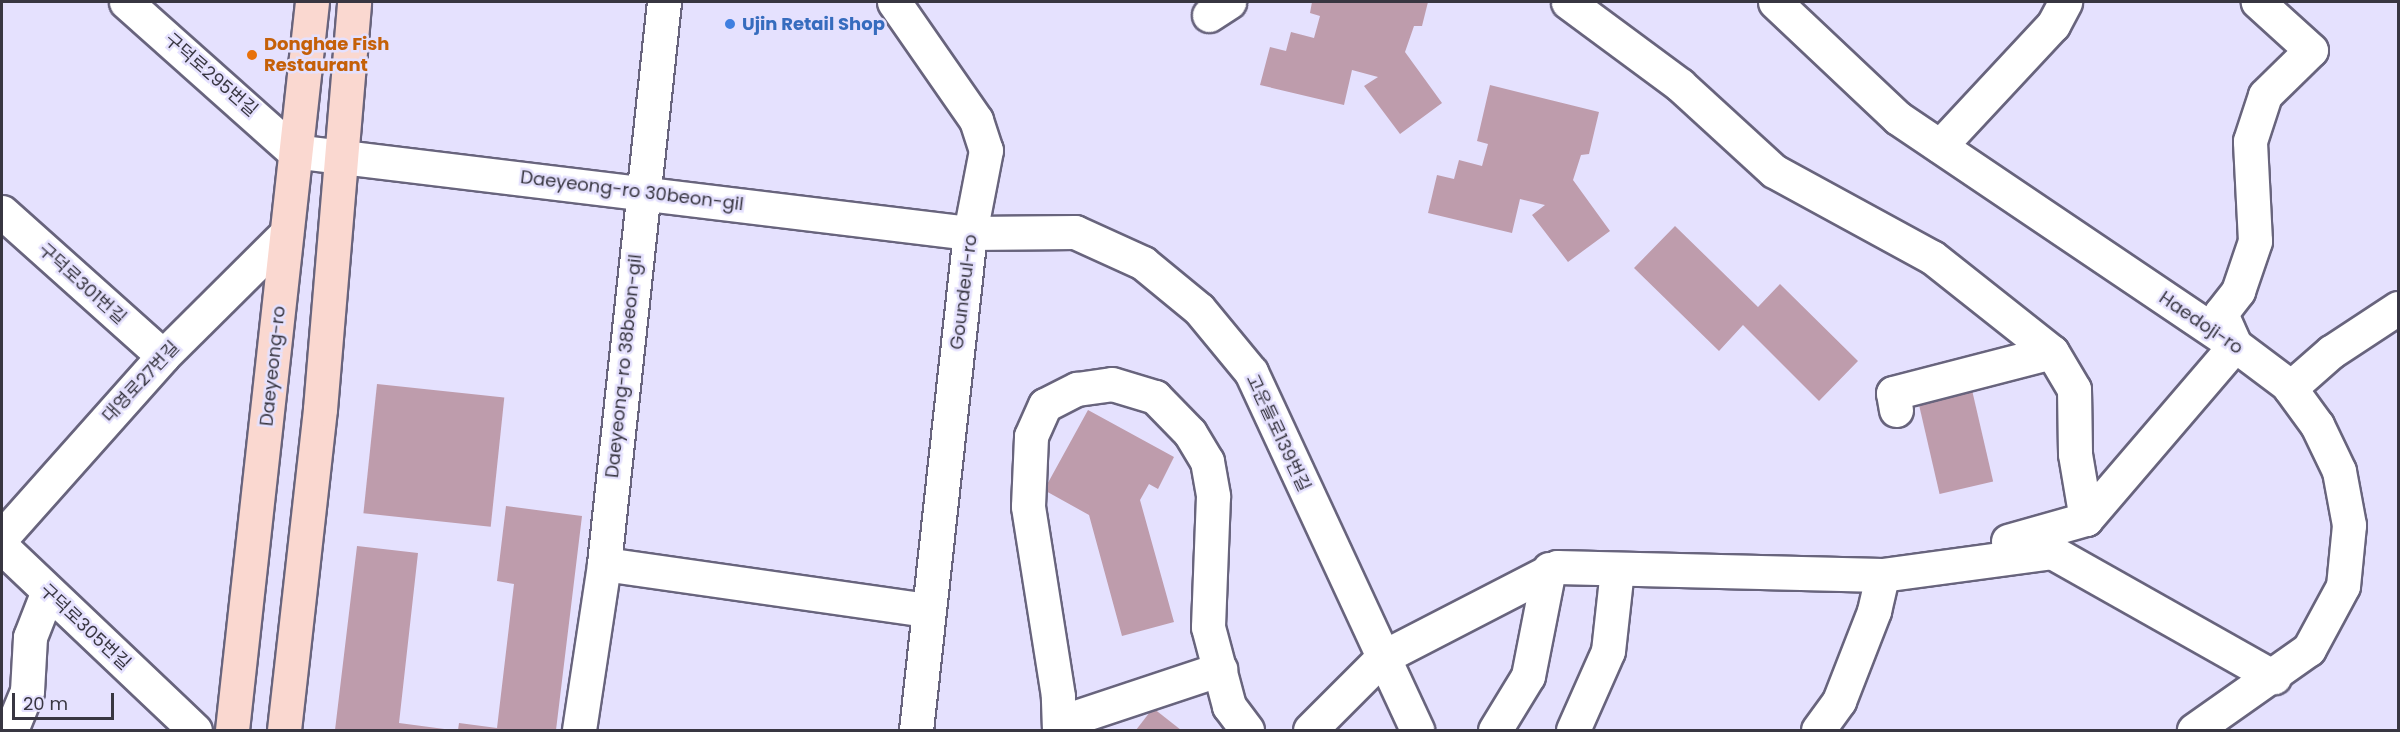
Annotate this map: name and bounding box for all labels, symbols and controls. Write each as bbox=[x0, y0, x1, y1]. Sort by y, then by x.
place label: Ujin Retail Shop bbox=[742, 13, 885, 35]
marker: Ujin Retail Shop bbox=[723, 17, 737, 31]
street label: 구덕로295번길 bbox=[160, 29, 262, 121]
place label: Donghae Fish Restaurant bbox=[264, 34, 389, 76]
marker: Donghae Fish Restaurant bbox=[245, 48, 259, 62]
street label: Daeyeong-ro 30beon-gil bbox=[519, 167, 745, 215]
street label: Goundeul-ro bbox=[946, 233, 982, 351]
street label: 구덕로301번길 bbox=[34, 239, 130, 329]
street label: Daeyeong-ro 38beon-gil bbox=[602, 253, 646, 479]
street label: Haedoji-ro bbox=[2155, 287, 2247, 359]
street label: Daeyeong-ro bbox=[256, 305, 290, 427]
street label: 대영로27번길 bbox=[98, 337, 184, 427]
street label: 고운들로139번길 bbox=[1241, 371, 1315, 495]
street label: 구덕로305번길 bbox=[35, 580, 135, 674]
scale bar bbox=[15, 681, 117, 719]
text: 20 m bbox=[23, 691, 68, 716]

